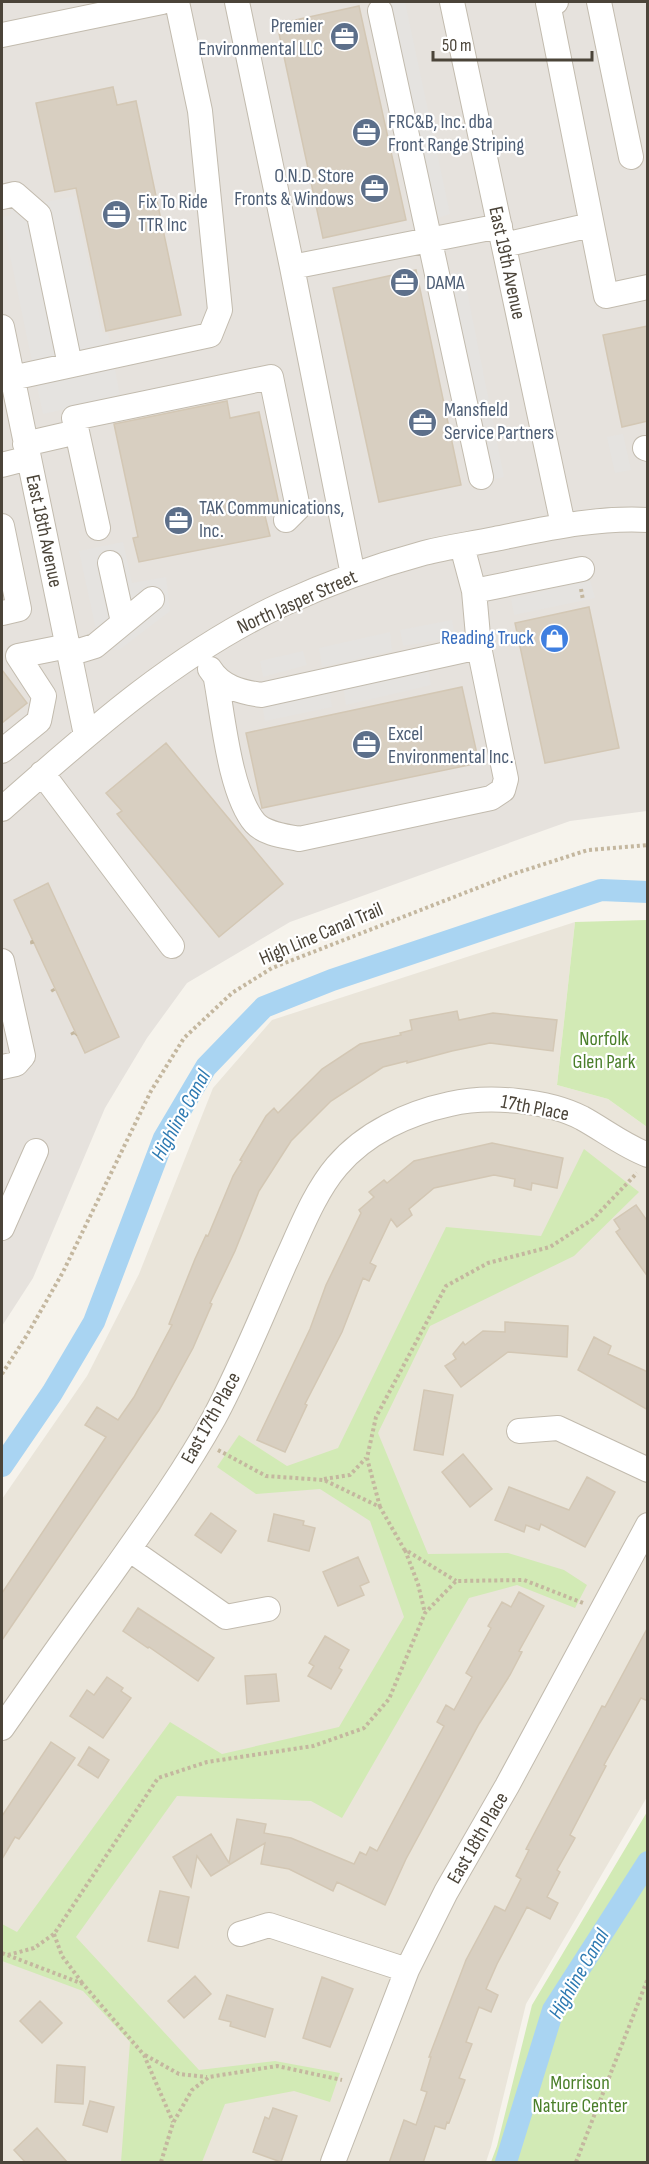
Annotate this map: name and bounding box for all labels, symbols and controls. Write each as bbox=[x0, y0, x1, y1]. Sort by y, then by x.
place label: Premier Environmental LLC bbox=[198, 14, 323, 61]
office icon: Premier Environmental LLC bbox=[328, 21, 360, 53]
scale bar bbox=[433, 24, 592, 62]
text: 50 m bbox=[442, 35, 472, 56]
place label: FRC&B, Inc. dba Front Range Striping bbox=[388, 110, 524, 157]
office icon: FRC&B, Inc. dba Front Range Striping bbox=[351, 117, 383, 149]
place label: O.N.D. Store Fronts & Windows bbox=[234, 164, 354, 211]
office icon: O.N.D. Store Fronts & Windows bbox=[359, 172, 391, 204]
place label: Fix To Ride TTR Inc bbox=[138, 190, 208, 237]
office icon: Fix To Ride TTR Inc bbox=[101, 198, 133, 230]
street label: East 19th Avenue bbox=[483, 204, 531, 322]
office icon: DAMA bbox=[389, 267, 421, 299]
place label: DAMA bbox=[426, 271, 465, 295]
place label: Mansfield Service Partners bbox=[444, 398, 554, 445]
office icon: Mansfield Service Partners bbox=[407, 406, 439, 438]
street label: East 18th Avenue bbox=[20, 472, 68, 590]
place label: TAK Communications, Inc. bbox=[199, 496, 345, 543]
office icon: TAK Communications, Inc. bbox=[162, 504, 194, 536]
street label: North Jasper Street bbox=[233, 565, 361, 639]
shop icon: Reading Truck bbox=[539, 622, 571, 654]
place label: Reading Truck bbox=[441, 626, 534, 650]
place label: Excel Environmental Inc. bbox=[388, 722, 513, 769]
office icon: Excel Environmental Inc. bbox=[351, 729, 383, 761]
street label: High Line Canal Trail bbox=[256, 897, 386, 971]
park label: Norfolk Glen Park bbox=[573, 1027, 636, 1074]
water label: Highline Canal bbox=[146, 1064, 217, 1165]
street label: 17th Place bbox=[499, 1090, 571, 1126]
street label: East 17th Place bbox=[176, 1368, 246, 1468]
street label: East 18th Place bbox=[442, 1788, 514, 1888]
water label: Highline Canal bbox=[543, 1924, 615, 2023]
park label: Morrison Nature Center bbox=[533, 2071, 628, 2118]

